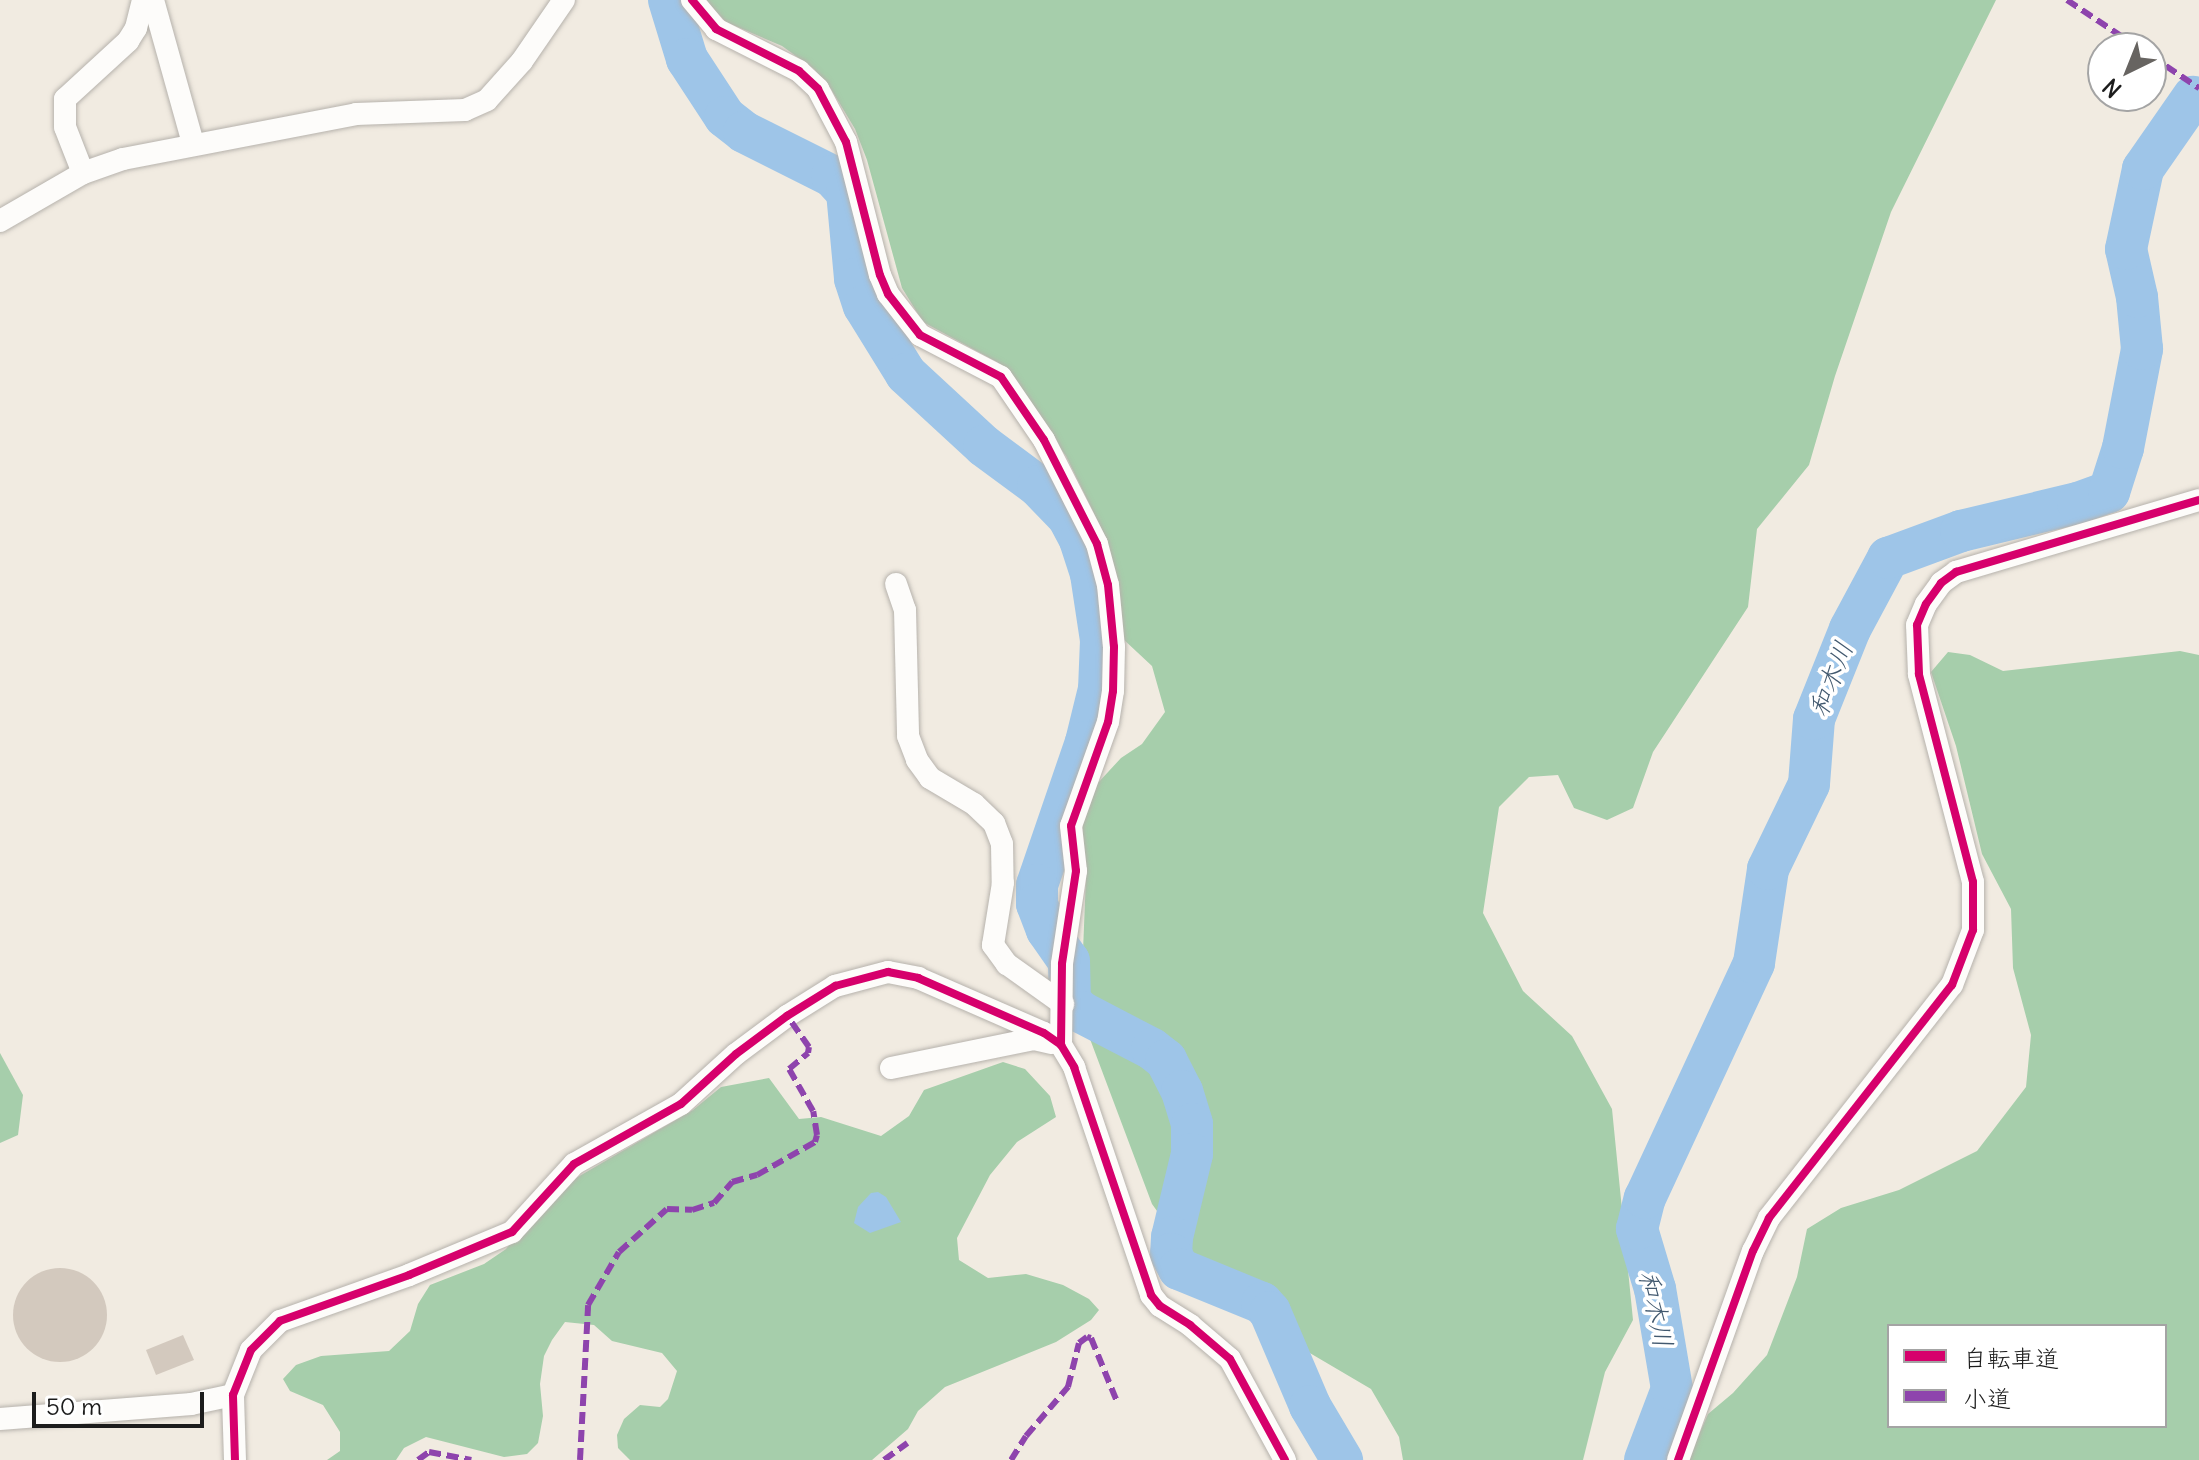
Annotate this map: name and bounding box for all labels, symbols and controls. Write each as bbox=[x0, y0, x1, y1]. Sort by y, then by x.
north arrow bbox=[2087, 32, 2167, 112]
text: N bbox=[2097, 73, 2127, 104]
water label: 和木川 bbox=[1802, 637, 1860, 721]
water label: 和木川 bbox=[1633, 1268, 1679, 1350]
legend bbox=[1887, 1324, 2167, 1428]
text: 自転車道 bbox=[1963, 1343, 2059, 1373]
scale bar bbox=[36, 1376, 208, 1426]
text: 小道 bbox=[1963, 1383, 2011, 1413]
text: 50 m bbox=[46, 1391, 102, 1421]

